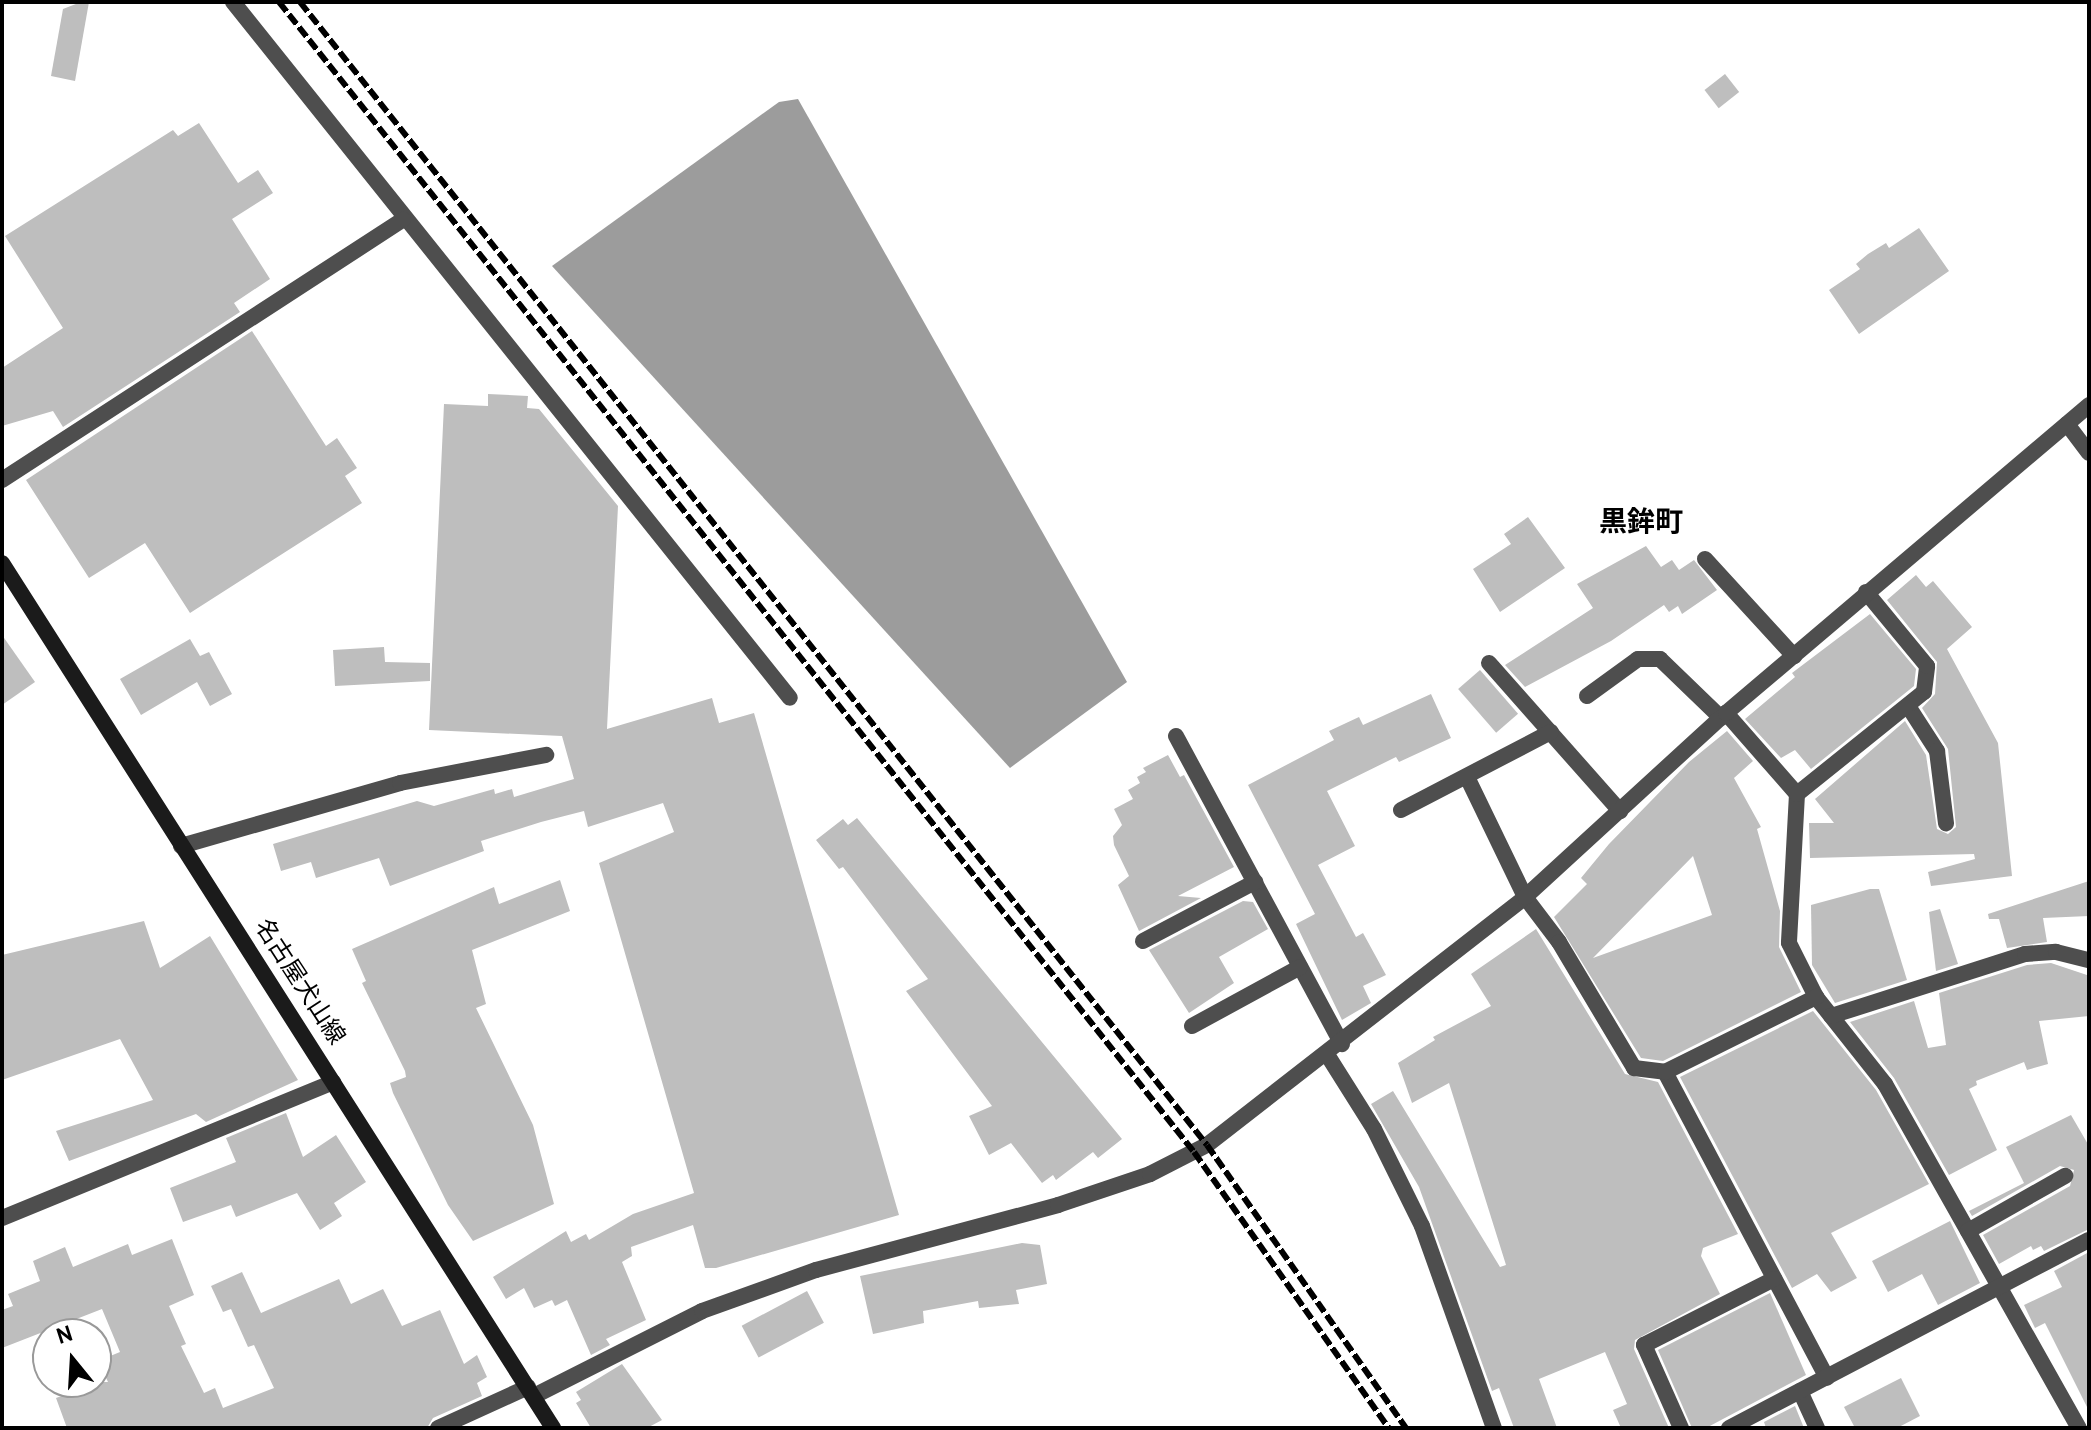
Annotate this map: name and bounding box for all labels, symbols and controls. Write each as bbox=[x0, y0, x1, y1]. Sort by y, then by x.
district label: 黒鉾町 bbox=[1599, 507, 1683, 541]
street label: 名古屋犬山線 bbox=[247, 915, 349, 1051]
north arrow bbox=[32, 1318, 112, 1398]
text: N bbox=[53, 1321, 77, 1352]

